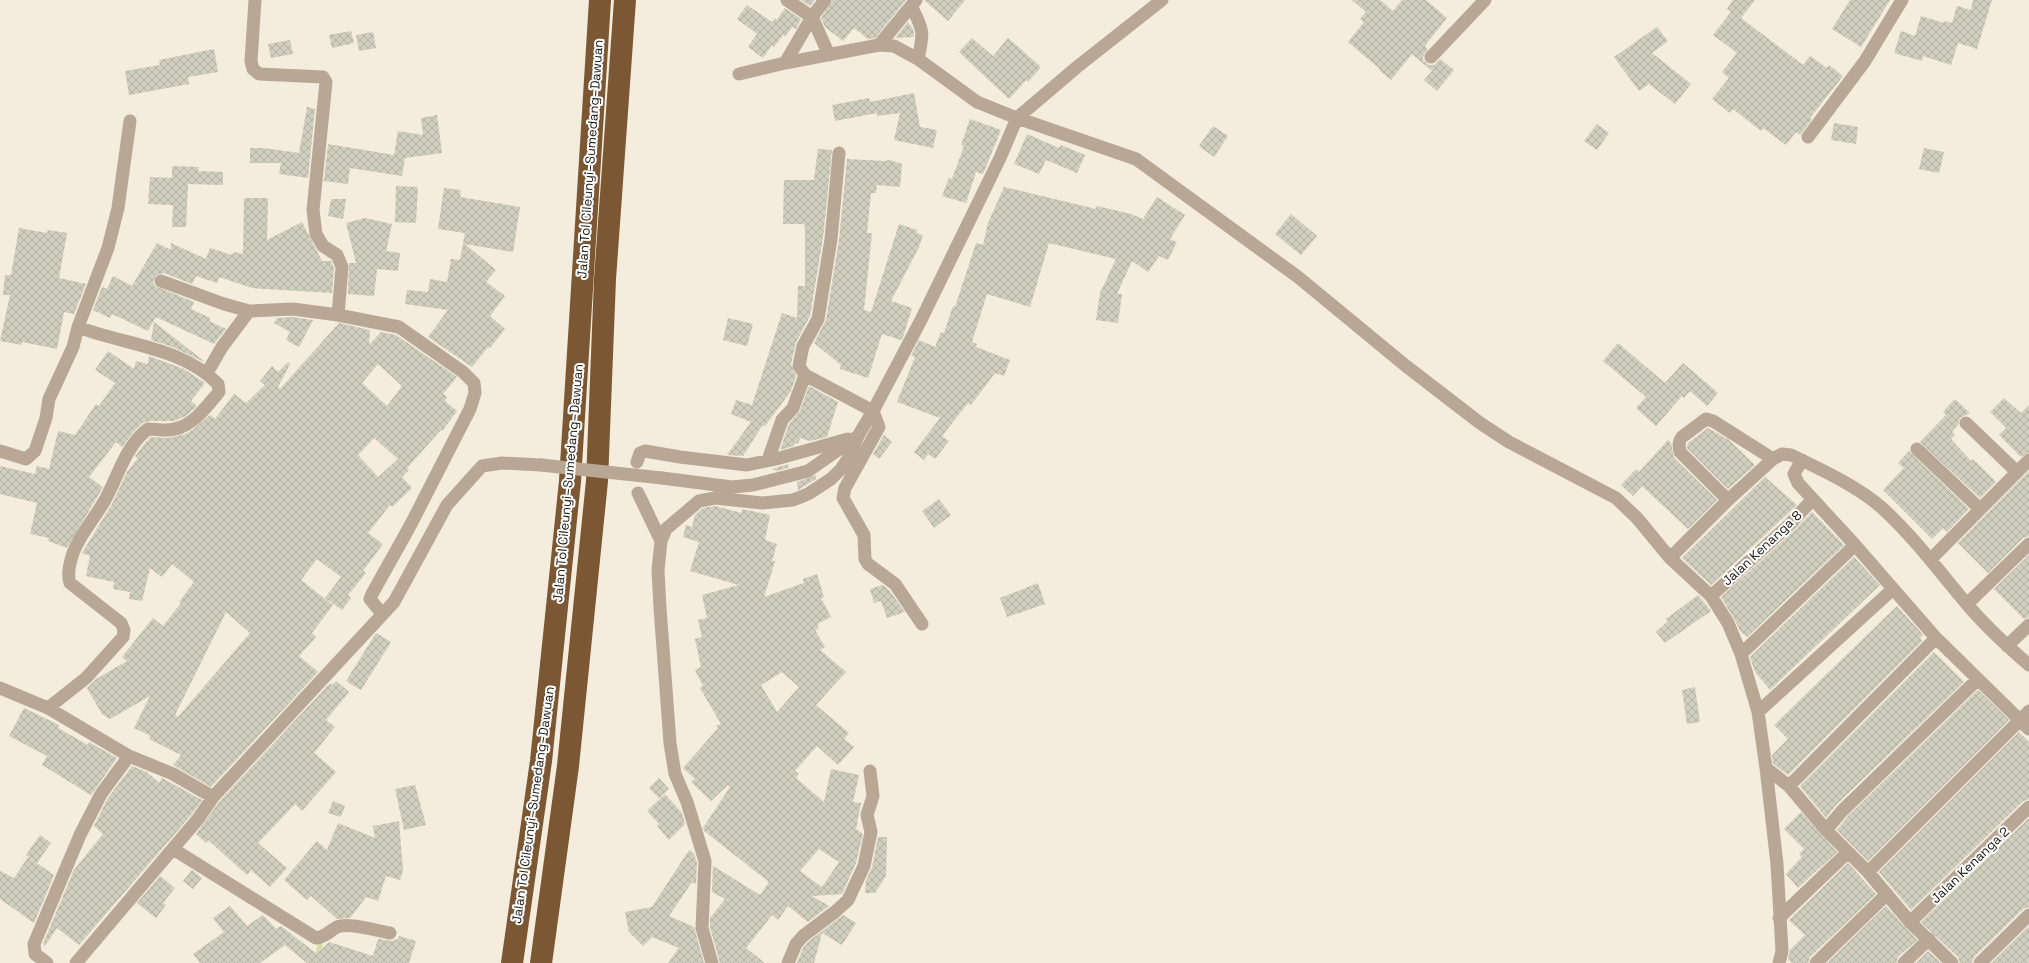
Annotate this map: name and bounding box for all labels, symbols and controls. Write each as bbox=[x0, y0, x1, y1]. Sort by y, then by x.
street label: Jalan Tol Cileunyi–Sumedang–Dawuan bbox=[573, 39, 607, 279]
street label: Jalan Tol Cileunyi–Sumedang–Dawuan bbox=[549, 363, 587, 603]
street label: Jalan Kenanga 8 bbox=[1719, 507, 1805, 589]
street label: Jalan Tol Cileunyi–Sumedang–Dawuan bbox=[508, 685, 558, 925]
street label: Jalan Kenanga 2 bbox=[1927, 823, 2013, 907]

